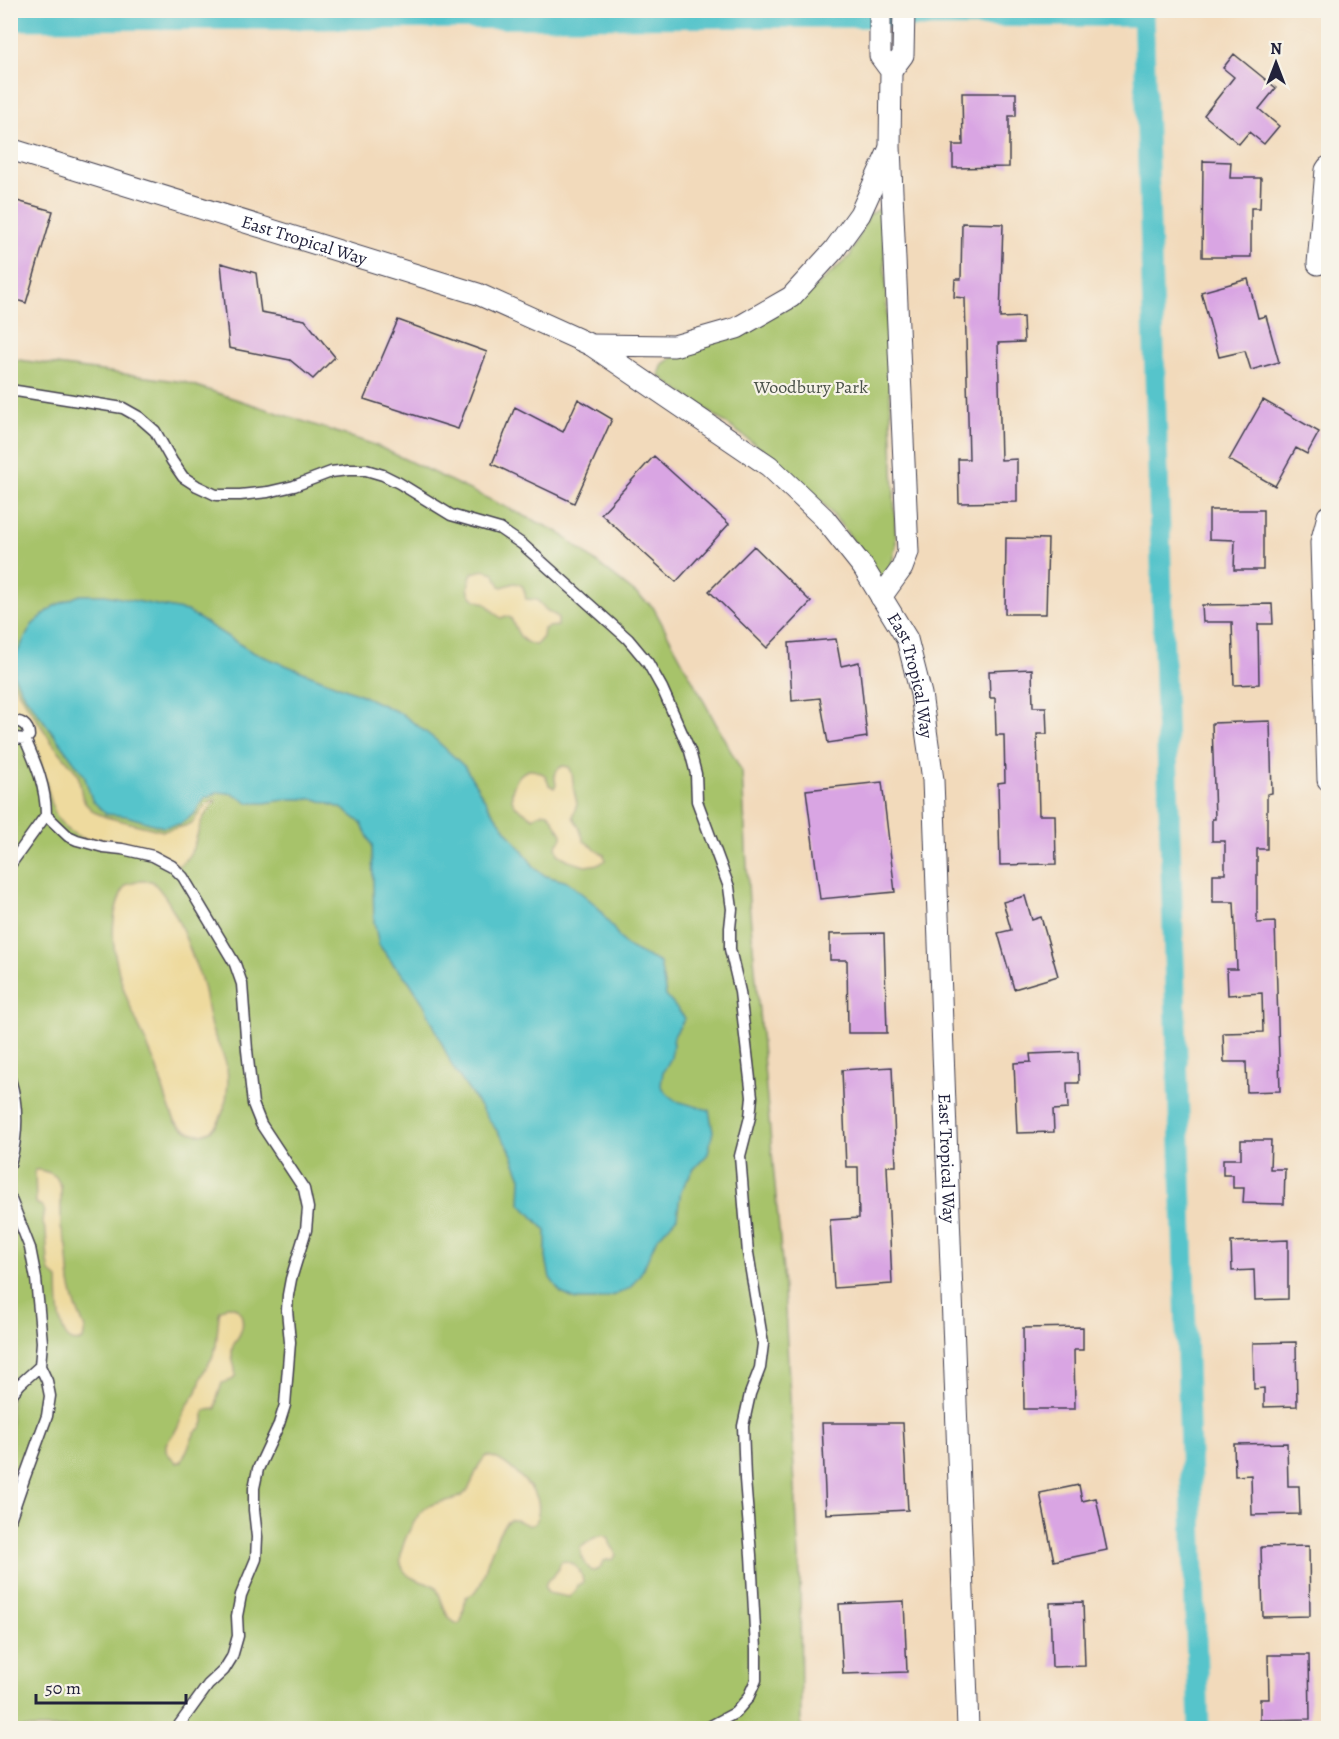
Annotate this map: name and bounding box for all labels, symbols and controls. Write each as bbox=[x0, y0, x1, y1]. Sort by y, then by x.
north arrow bbox=[1246, 33, 1306, 93]
text: N bbox=[1270, 38, 1282, 60]
street label: East Tropical Way bbox=[238, 209, 371, 271]
park label: Woodbury Park bbox=[753, 375, 868, 399]
street label: East Tropical Way bbox=[882, 608, 939, 741]
street label: East Tropical Way bbox=[933, 1093, 961, 1225]
scale bar bbox=[36, 1667, 186, 1705]
text: 50 m bbox=[45, 1676, 81, 1700]

